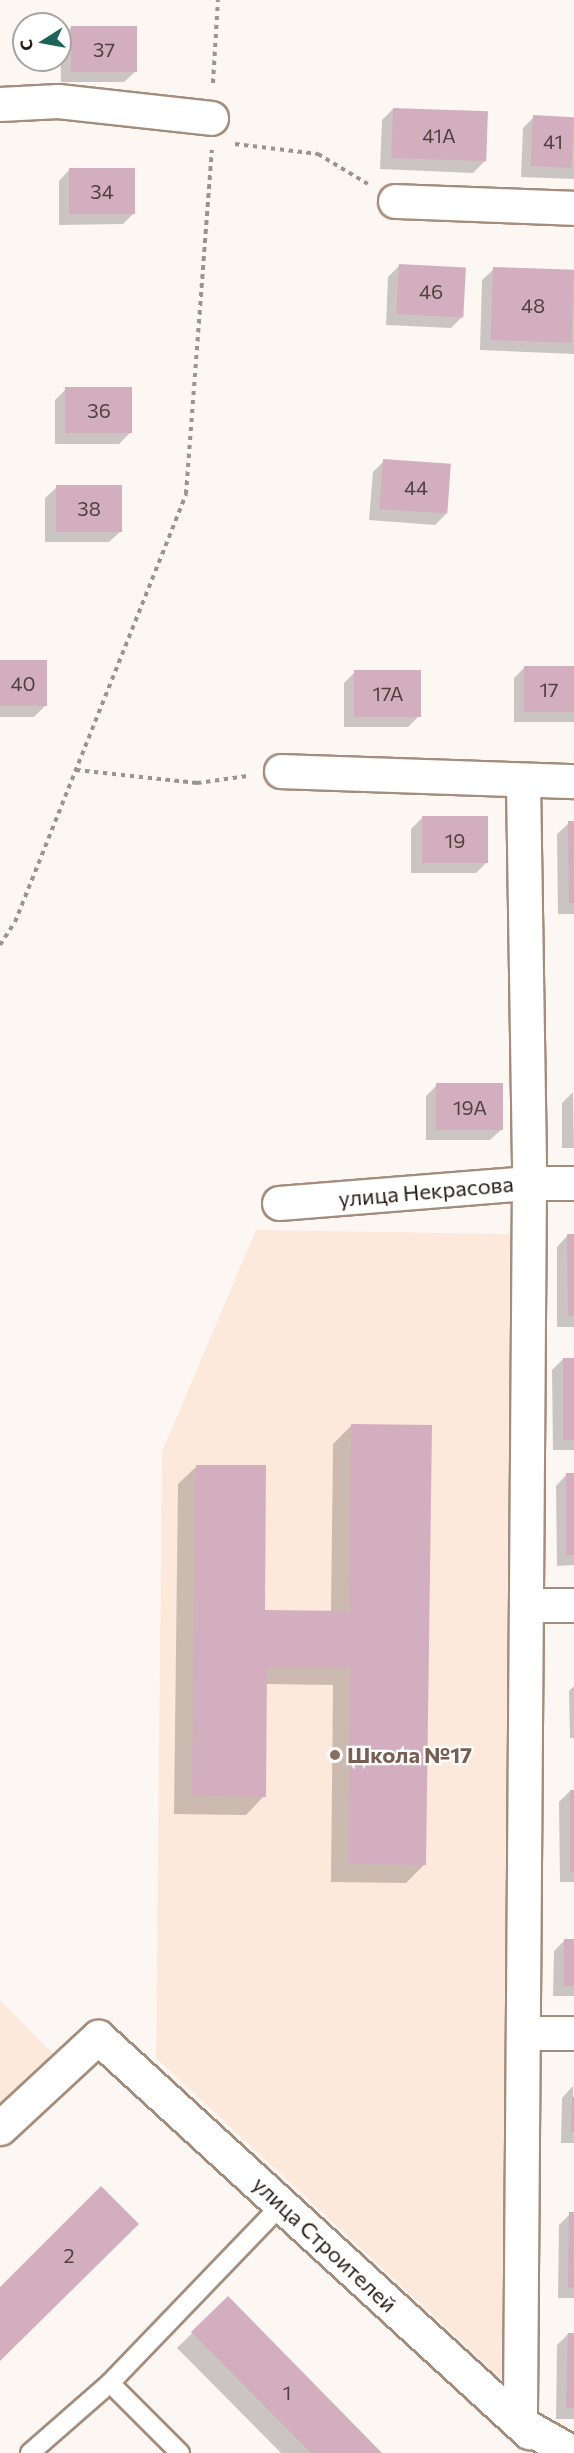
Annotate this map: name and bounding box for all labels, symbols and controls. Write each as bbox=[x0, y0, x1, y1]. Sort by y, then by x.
north arrow bbox=[12, 12, 72, 72]
house number: 37 bbox=[93, 37, 115, 61]
text: С bbox=[15, 38, 36, 52]
house number: 41А bbox=[422, 123, 456, 147]
house number: 41 bbox=[543, 129, 563, 153]
house number: 34 bbox=[90, 179, 114, 203]
house number: 46 bbox=[419, 279, 443, 303]
house number: 48 bbox=[521, 293, 545, 317]
house number: 36 bbox=[87, 398, 111, 422]
house number: 44 bbox=[404, 475, 428, 499]
house number: 38 bbox=[77, 496, 101, 520]
house number: 40 bbox=[10, 671, 36, 695]
house number: 17 bbox=[539, 677, 559, 701]
house number: 17А bbox=[372, 681, 404, 705]
house number: 19 bbox=[445, 828, 465, 852]
house number: 19А bbox=[453, 1095, 487, 1119]
street label: улица Некрасова bbox=[337, 1170, 515, 1212]
place label: Школа №17 bbox=[347, 1742, 472, 1768]
marker: Школа №17 bbox=[328, 1748, 342, 1762]
street label: улица Строителей bbox=[248, 2171, 402, 2317]
house number: 2 bbox=[63, 2243, 75, 2267]
house number: 1 bbox=[283, 2380, 291, 2404]

